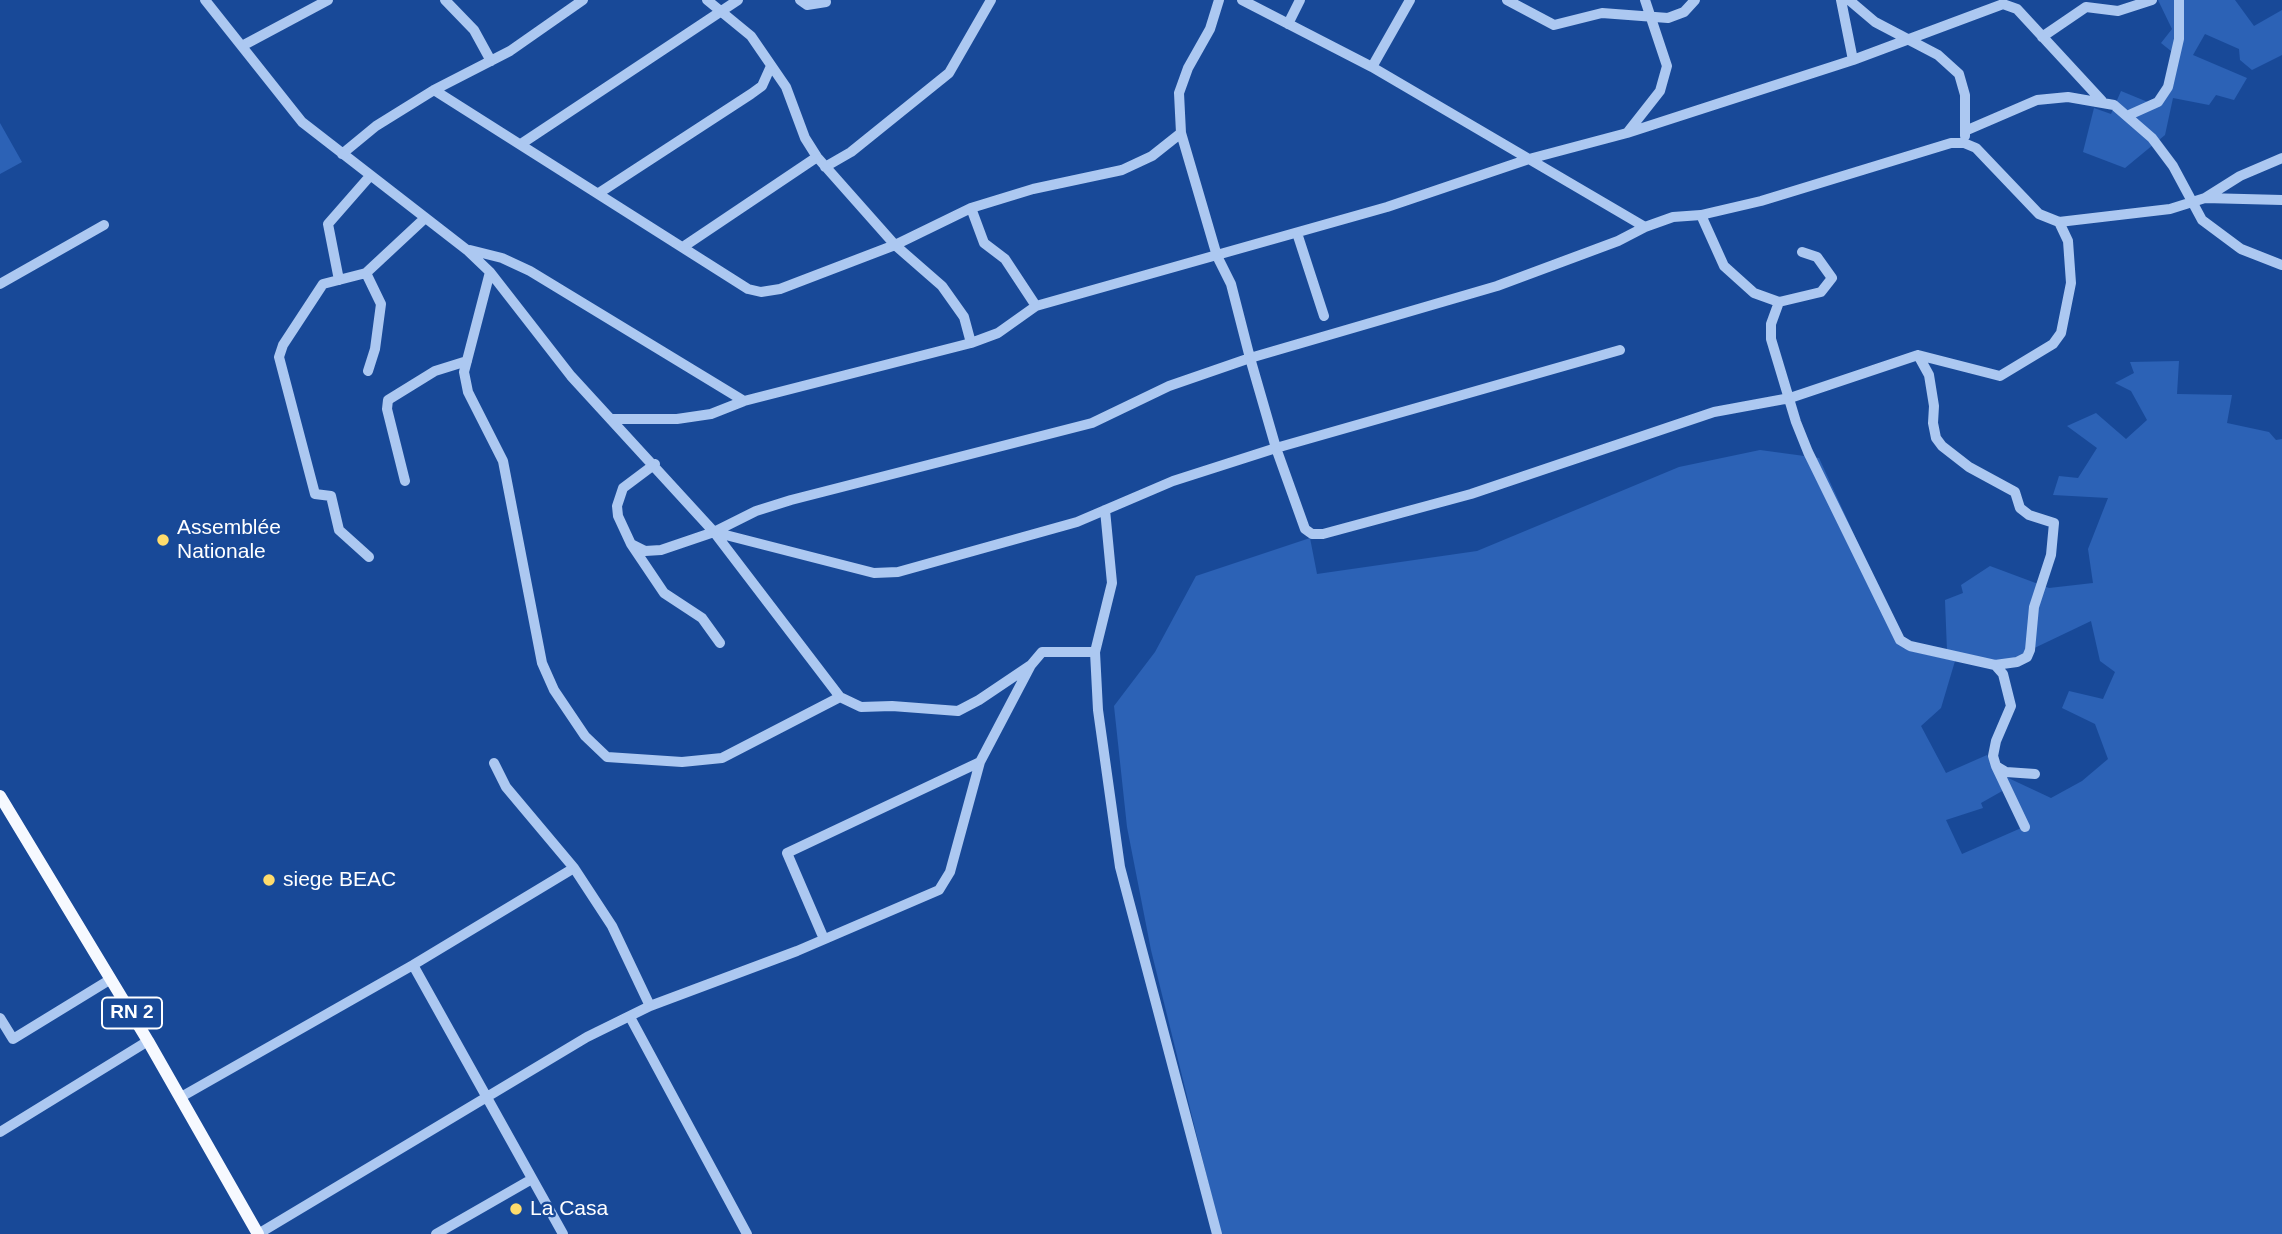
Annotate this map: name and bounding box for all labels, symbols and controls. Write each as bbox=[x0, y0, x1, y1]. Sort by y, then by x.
place label: Assemblée Nationale bbox=[177, 515, 281, 565]
marker: Assemblée Nationale bbox=[155, 532, 171, 548]
place label: siege BEAC bbox=[283, 867, 396, 893]
marker: siege BEAC bbox=[261, 872, 277, 888]
road number: RN 2 bbox=[102, 998, 162, 1028]
place label: La Casa bbox=[530, 1196, 608, 1222]
marker: La Casa bbox=[508, 1201, 524, 1217]

